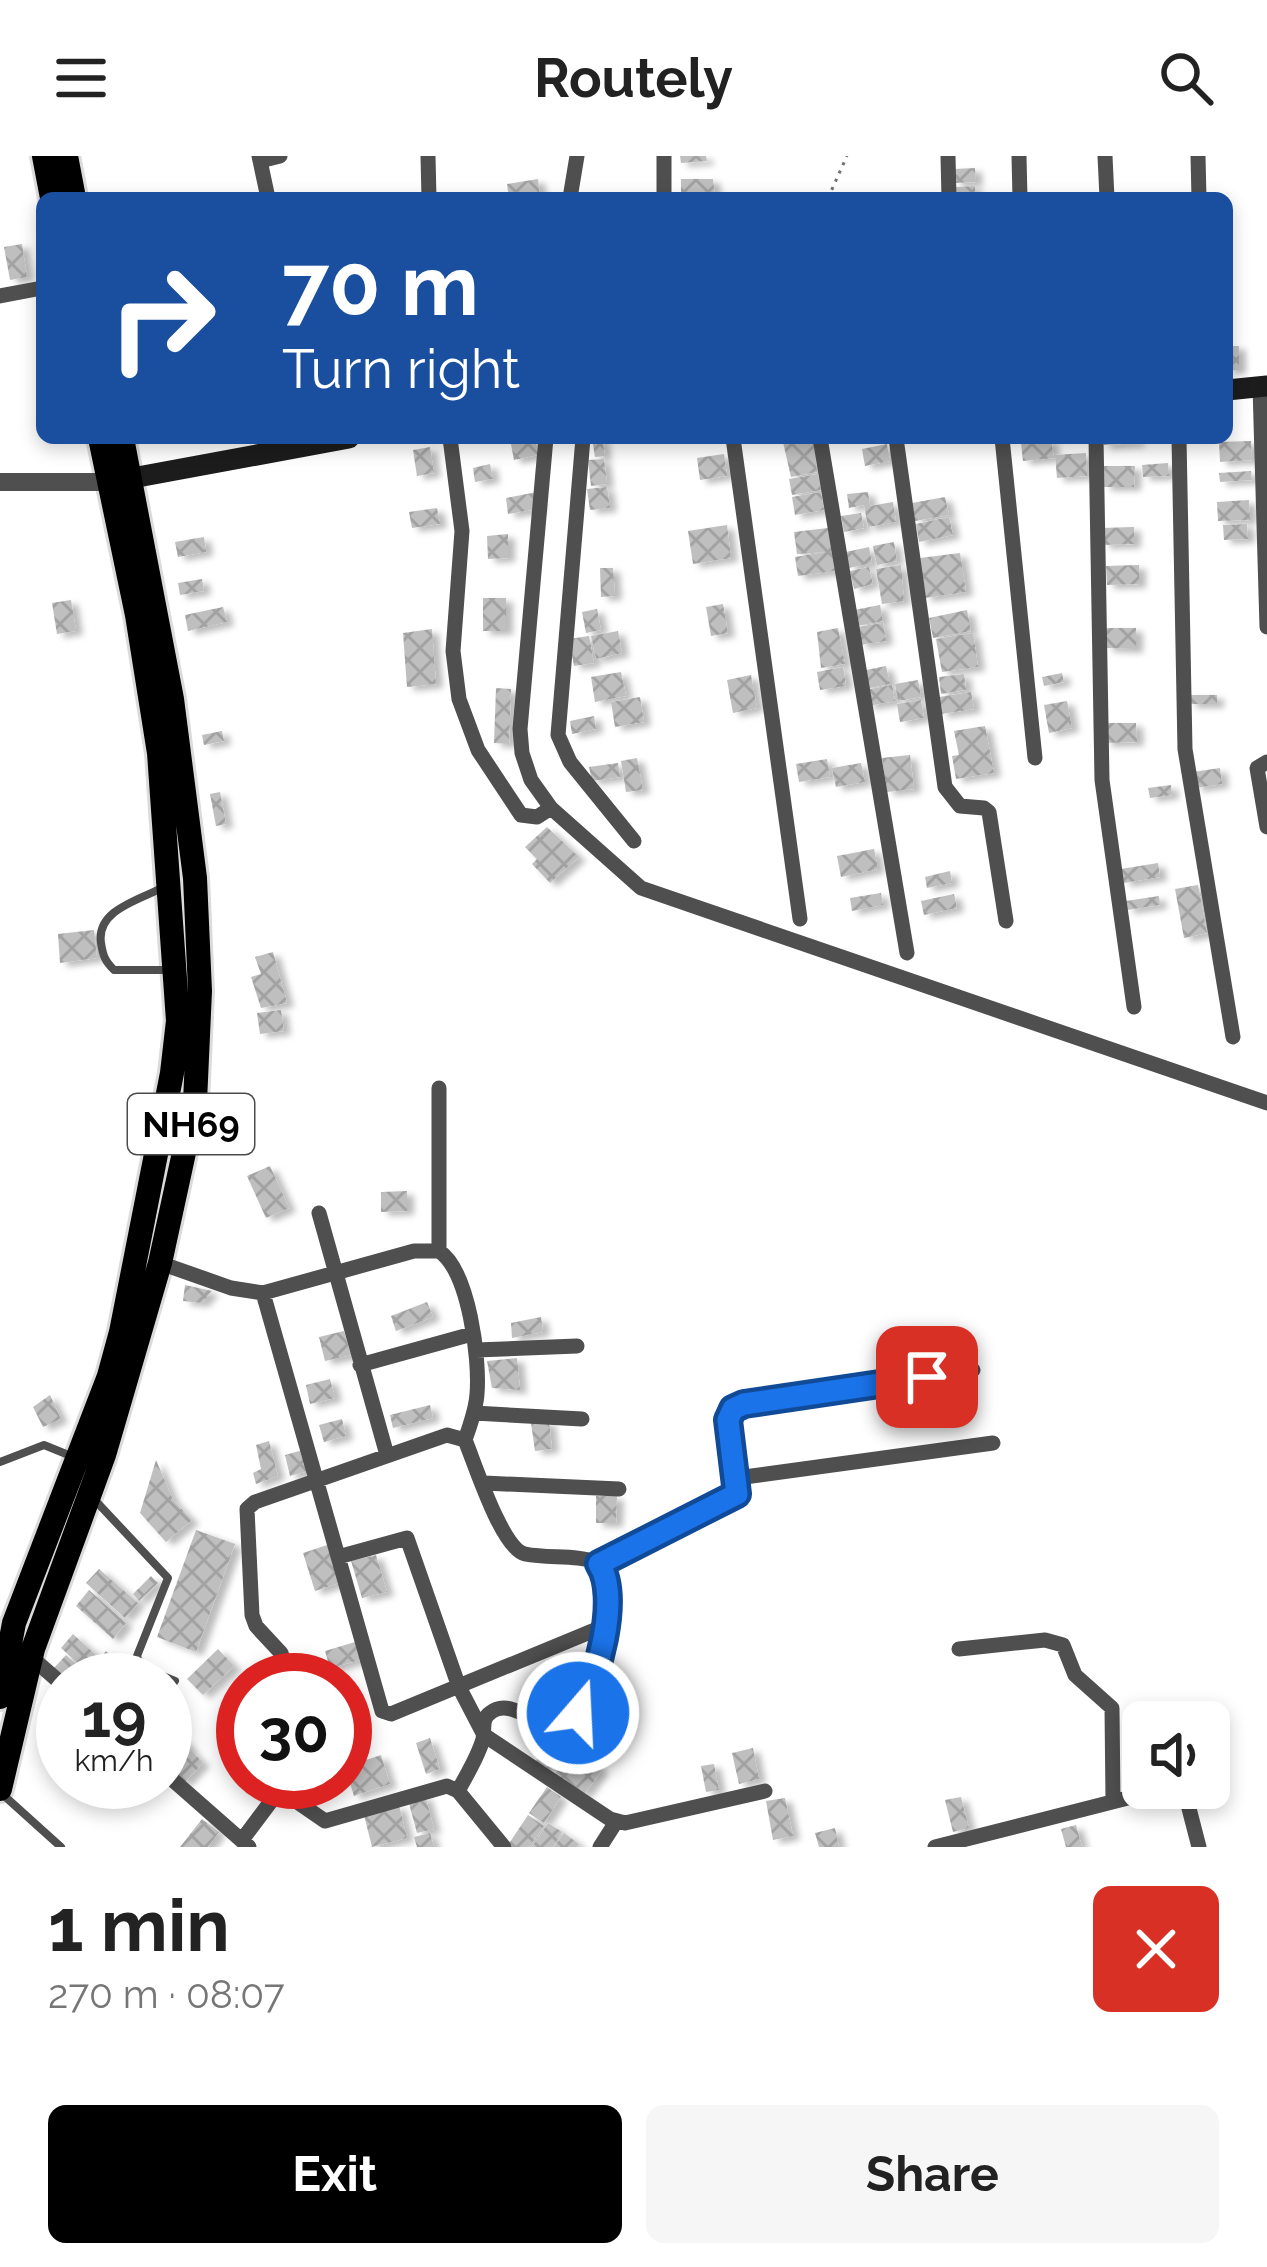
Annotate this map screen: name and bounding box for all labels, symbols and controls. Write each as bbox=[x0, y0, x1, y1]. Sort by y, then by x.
icon: menu bbox=[48, 45, 114, 111]
icon: search bbox=[1153, 45, 1219, 111]
text: Routely bbox=[534, 46, 733, 110]
text: 70 m bbox=[282, 236, 479, 335]
icon: right bbox=[84, 240, 240, 396]
text: Turn right bbox=[282, 337, 520, 401]
road number: NH69 bbox=[128, 1094, 254, 1154]
pin bbox=[876, 1326, 978, 1428]
icon: arrive bbox=[894, 1344, 960, 1410]
position arrow bbox=[515, 1650, 641, 1776]
speed limit sign: 30 bbox=[216, 1653, 372, 1809]
text: 19 bbox=[82, 1681, 146, 1751]
map controls bbox=[1122, 1701, 1230, 1809]
button: sound bbox=[1122, 1701, 1230, 1809]
text: km/h bbox=[74, 1743, 154, 1778]
text: 1 min bbox=[48, 1883, 230, 1968]
button: close bbox=[1093, 1886, 1219, 2012]
text: 270 m · 08:07 bbox=[48, 1971, 285, 2017]
button: Exit bbox=[48, 2105, 622, 2243]
button: Share bbox=[646, 2105, 1219, 2243]

